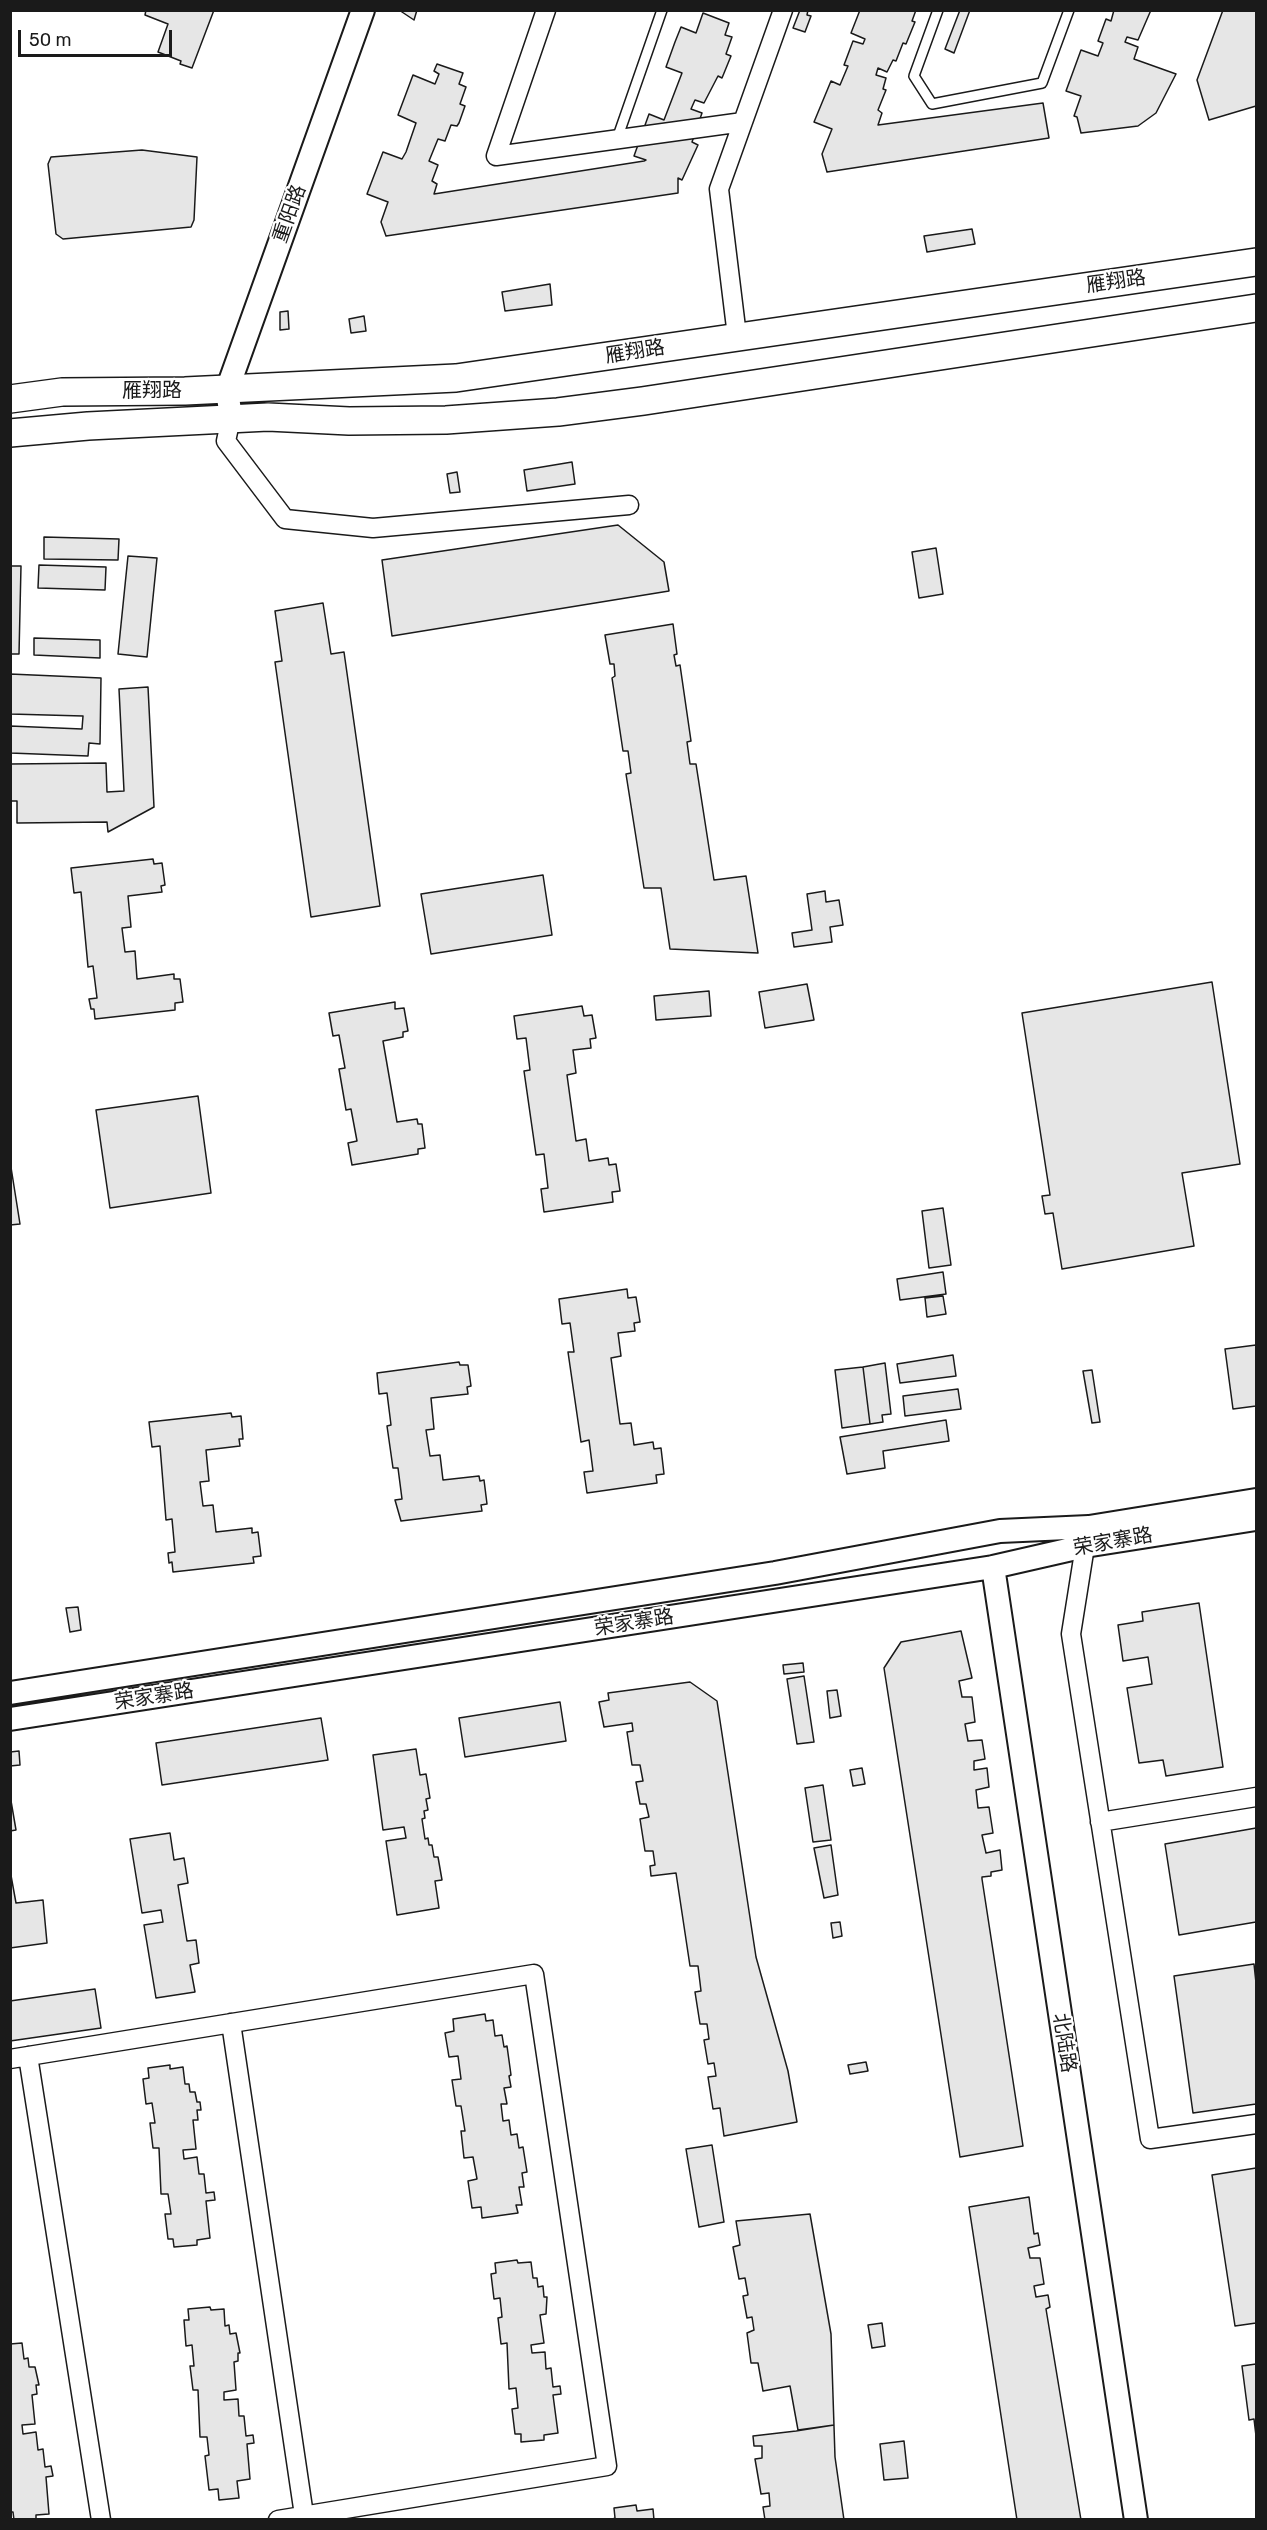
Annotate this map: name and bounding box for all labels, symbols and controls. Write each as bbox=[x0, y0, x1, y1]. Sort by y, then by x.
scale bar bbox=[21, 18, 176, 56]
text: 50 m bbox=[29, 29, 72, 51]
street label: 重阳路 bbox=[268, 182, 312, 246]
street label: 雁翔路 bbox=[1085, 266, 1147, 298]
street label: 雁翔路 bbox=[603, 335, 667, 369]
street label: 雁翔路 bbox=[122, 379, 182, 403]
street label: 荣家寨路 bbox=[1072, 1523, 1154, 1561]
street label: 荣家寨路 bbox=[593, 1605, 675, 1641]
street label: 荣家寨路 bbox=[113, 1679, 195, 1715]
street label: 北陆路 bbox=[1047, 2011, 1081, 2075]

